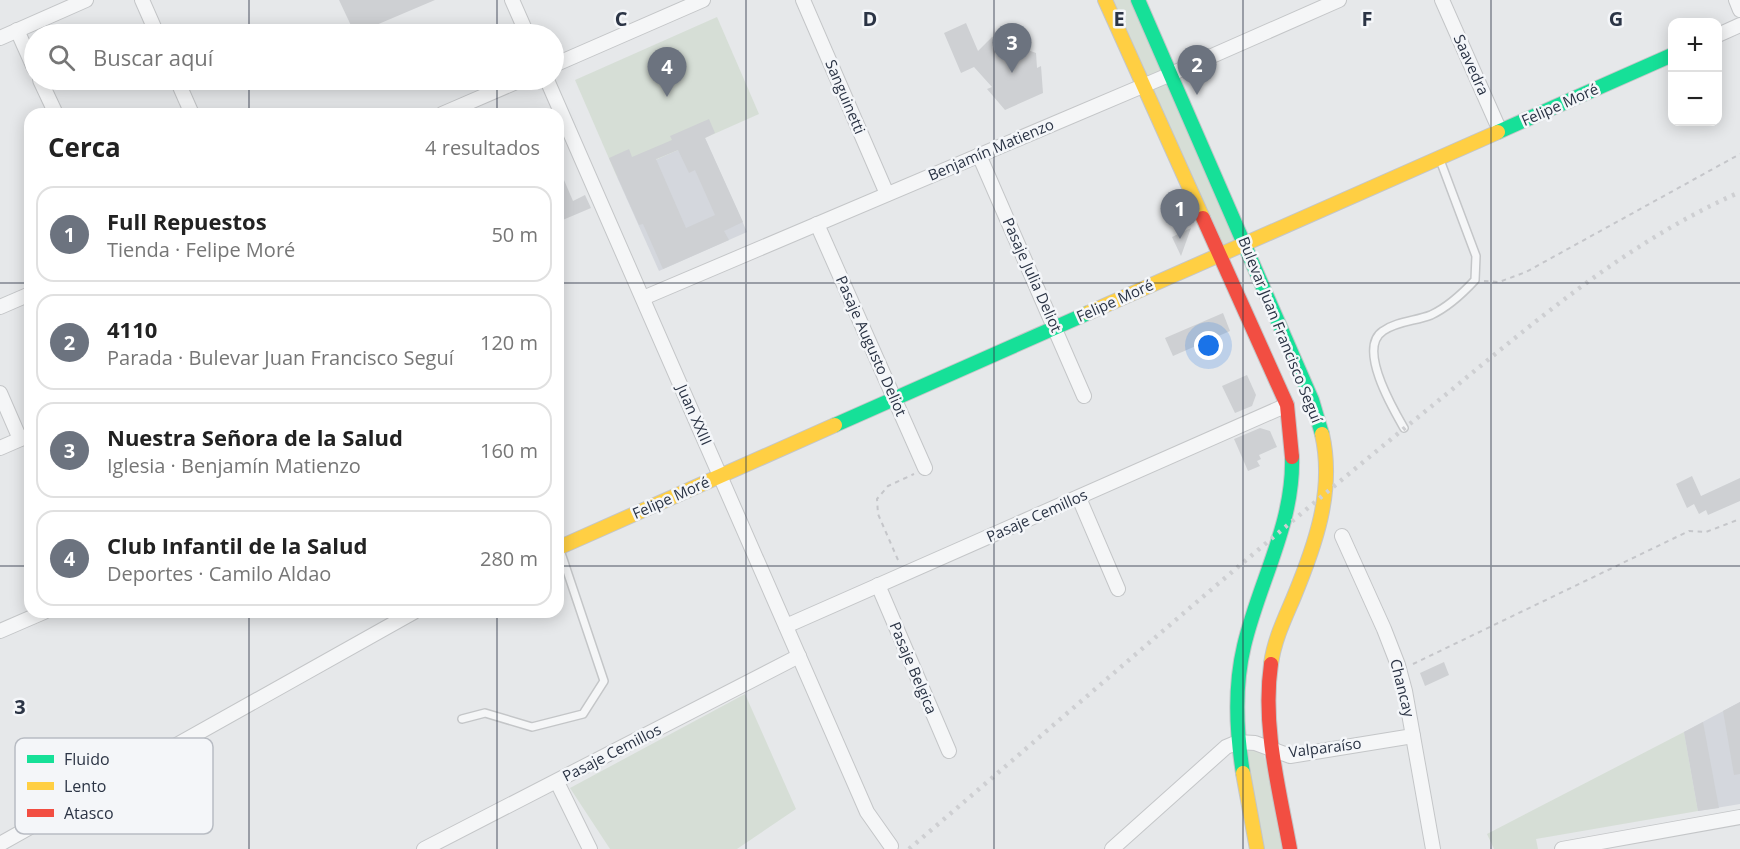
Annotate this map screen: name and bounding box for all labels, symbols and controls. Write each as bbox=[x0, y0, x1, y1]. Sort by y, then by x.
text: C bbox=[615, 5, 628, 32]
text: D bbox=[863, 5, 877, 32]
text: E bbox=[1113, 5, 1125, 32]
text: F bbox=[1362, 5, 1372, 32]
text: G bbox=[1609, 5, 1623, 32]
map controls bbox=[1668, 18, 1722, 126]
button: + bbox=[1668, 18, 1722, 72]
pin: 3 bbox=[992, 23, 1032, 73]
search box bbox=[24, 24, 564, 90]
street label: Saavedra bbox=[1450, 31, 1494, 98]
icon: search bbox=[45, 41, 78, 74]
text: Buscar aquí bbox=[93, 42, 213, 72]
pin: 2 bbox=[1178, 46, 1216, 95]
pin: 4 bbox=[648, 48, 686, 97]
street label: Sanguinetti bbox=[821, 56, 871, 137]
button: − bbox=[1668, 72, 1722, 126]
street label: Felipe Moré bbox=[1518, 78, 1601, 130]
street label: Benjamín Matienzo bbox=[925, 114, 1057, 185]
text: Cerca bbox=[48, 129, 121, 165]
text: 4 resultados bbox=[425, 134, 540, 161]
pin: 1 bbox=[1160, 190, 1200, 239]
text: Full Repuestos bbox=[107, 206, 267, 236]
street label: Pasaje Julia Deliot bbox=[999, 214, 1067, 335]
text: 1 bbox=[64, 221, 75, 248]
text: 50 m bbox=[491, 221, 538, 248]
street label: Bulevar Juan Francisco Seguí bbox=[1234, 234, 1328, 427]
text: Tienda · Felipe Moré bbox=[107, 236, 295, 263]
street label: Pasaje Augusto Deliot bbox=[832, 272, 912, 419]
street label: Felipe Moré bbox=[1073, 274, 1156, 326]
text: 4110 bbox=[107, 314, 157, 344]
text: 2 bbox=[64, 329, 75, 356]
text: 120 m bbox=[480, 329, 538, 356]
your location bbox=[1194, 331, 1223, 360]
text: Parada · Bulevar Juan Francisco Seguí bbox=[107, 344, 454, 371]
street label: Juan XXIII bbox=[672, 379, 717, 448]
text: Nuestra Señora de la Salud bbox=[107, 422, 403, 452]
text: 3 bbox=[64, 437, 75, 464]
text: 160 m bbox=[480, 437, 538, 464]
text: Iglesia · Benjamín Matienzo bbox=[107, 452, 361, 479]
street label: Felipe Moré bbox=[629, 471, 712, 523]
street label: Pasaje Cemillos bbox=[983, 484, 1090, 546]
text: Club Infantil de la Salud bbox=[107, 530, 367, 560]
text: 4 bbox=[64, 545, 75, 572]
text: 280 m bbox=[480, 545, 538, 572]
text: Deportes · Camilo Aldao bbox=[107, 560, 331, 587]
street label: Pasaje Belgica bbox=[886, 618, 942, 717]
street label: Chancay bbox=[1386, 657, 1420, 719]
text: 3 bbox=[14, 693, 26, 720]
street label: Pasaje Cemillos bbox=[559, 719, 664, 786]
street label: Valparaíso bbox=[1287, 733, 1362, 761]
legend bbox=[15, 738, 213, 834]
text: Fluido bbox=[64, 748, 110, 770]
text: Lento bbox=[64, 775, 106, 797]
text: Atasco bbox=[64, 802, 114, 824]

